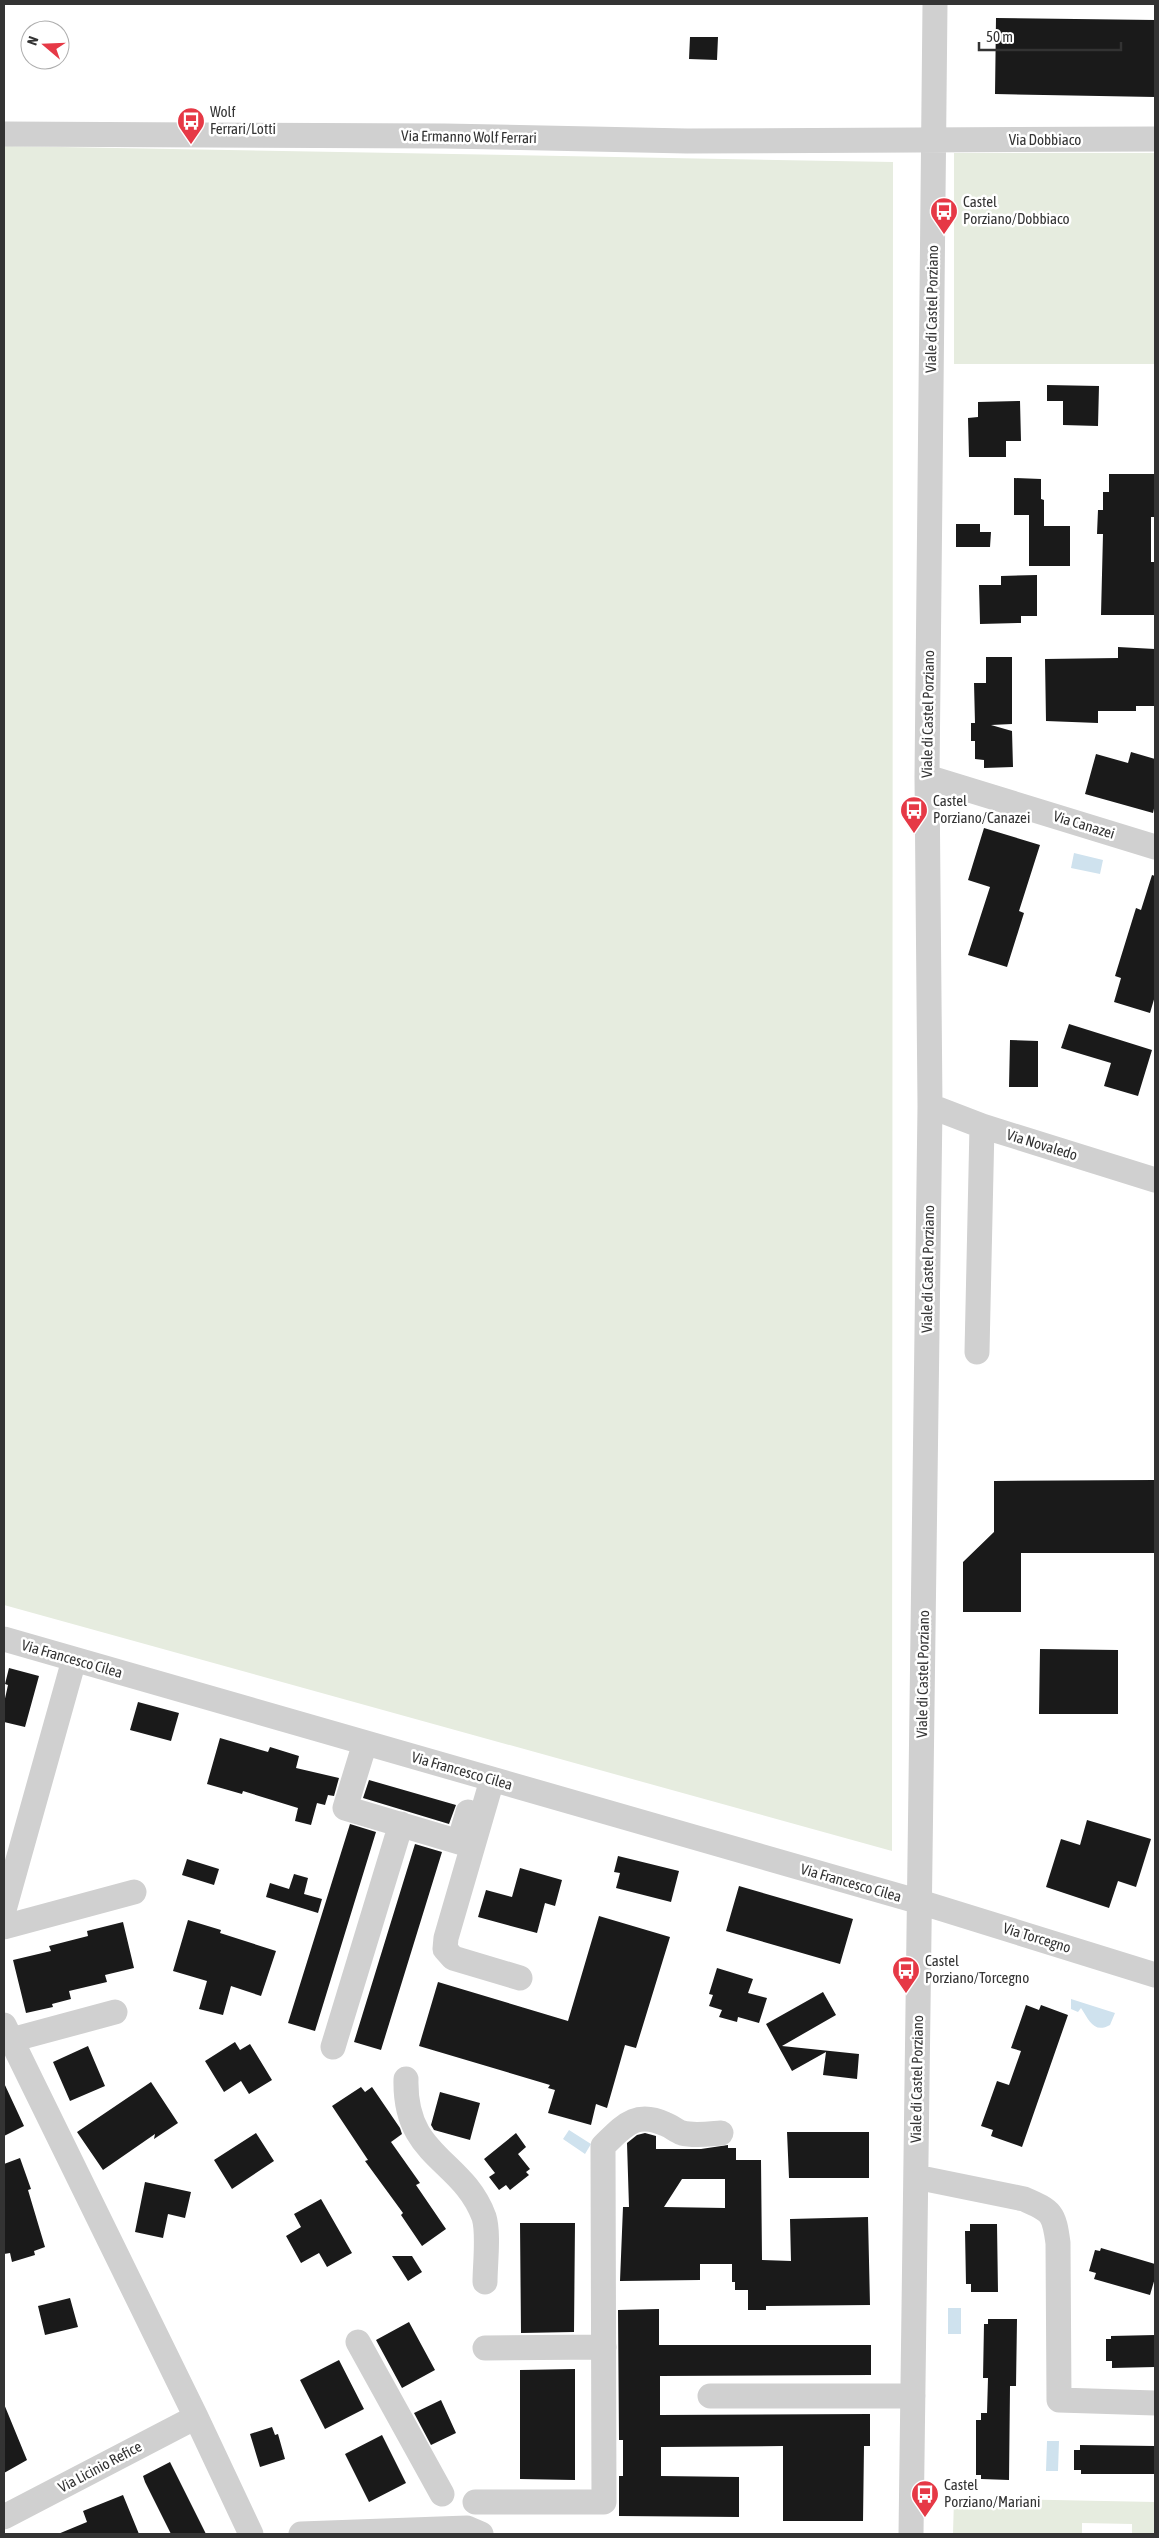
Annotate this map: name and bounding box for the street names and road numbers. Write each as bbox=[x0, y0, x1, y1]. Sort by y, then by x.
street label: Via Ermanno Wolf Ferrari bbox=[401, 127, 537, 146]
street label: Via Dobbiaco bbox=[1009, 131, 1081, 148]
street label: Viale di Castel Porziano bbox=[922, 245, 941, 373]
street label: Viale di Castel Porziano bbox=[918, 650, 937, 778]
street label: Via Canazei bbox=[1051, 807, 1117, 842]
street label: Via Novaledo bbox=[1005, 1126, 1080, 1163]
street label: Viale di Castel Porziano bbox=[918, 1205, 937, 1333]
street label: Viale di Castel Porziano bbox=[913, 1610, 932, 1738]
street label: Via Francesco Cilea bbox=[20, 1636, 125, 1681]
street label: Via Francesco Cilea bbox=[410, 1748, 515, 1793]
street label: Via Francesco Cilea bbox=[799, 1860, 904, 1905]
street label: Via Torcegno bbox=[1001, 1919, 1073, 1956]
street label: Viale di Castel Porziano bbox=[907, 2015, 926, 2143]
street label: Via Licinio Refice bbox=[55, 2437, 145, 2496]

